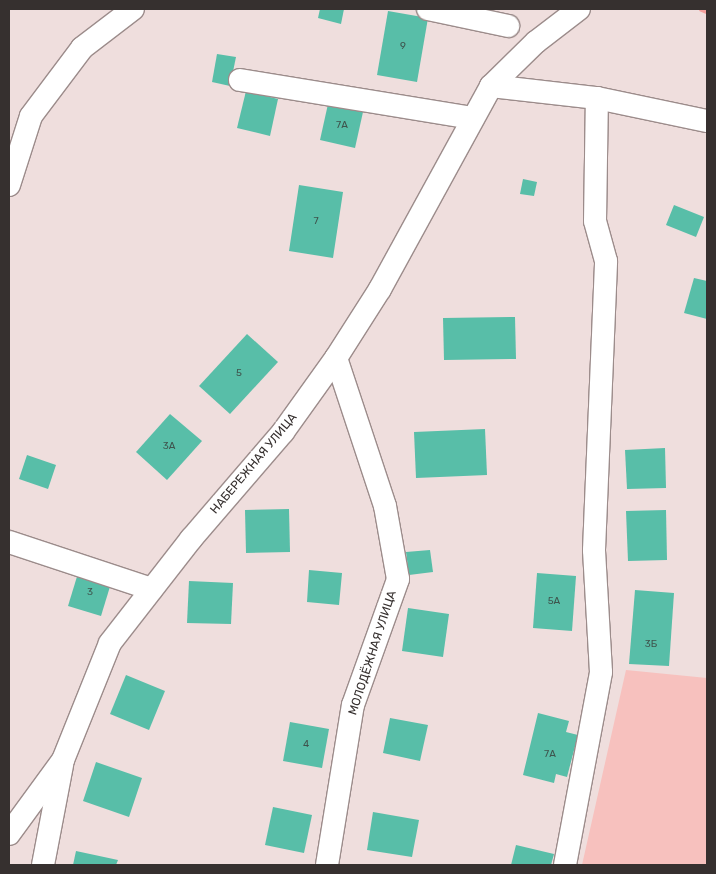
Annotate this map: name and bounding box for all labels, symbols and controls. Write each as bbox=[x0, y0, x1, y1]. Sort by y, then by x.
house number: 9 bbox=[400, 41, 406, 53]
house number: 7А bbox=[336, 120, 348, 132]
house number: 7 bbox=[313, 216, 319, 228]
house number: 5 bbox=[236, 368, 242, 380]
street label: НАБЕРЕЖНАЯ УЛИЦА bbox=[208, 411, 300, 517]
house number: 3А bbox=[163, 441, 175, 453]
house number: 3 bbox=[87, 587, 93, 599]
street label: МОЛОДЁЖНАЯ УЛИЦА bbox=[346, 589, 400, 717]
house number: 5А bbox=[548, 596, 560, 608]
house number: 3Б bbox=[645, 639, 657, 651]
house number: 4 bbox=[303, 739, 309, 751]
house number: 7А bbox=[544, 749, 556, 761]

